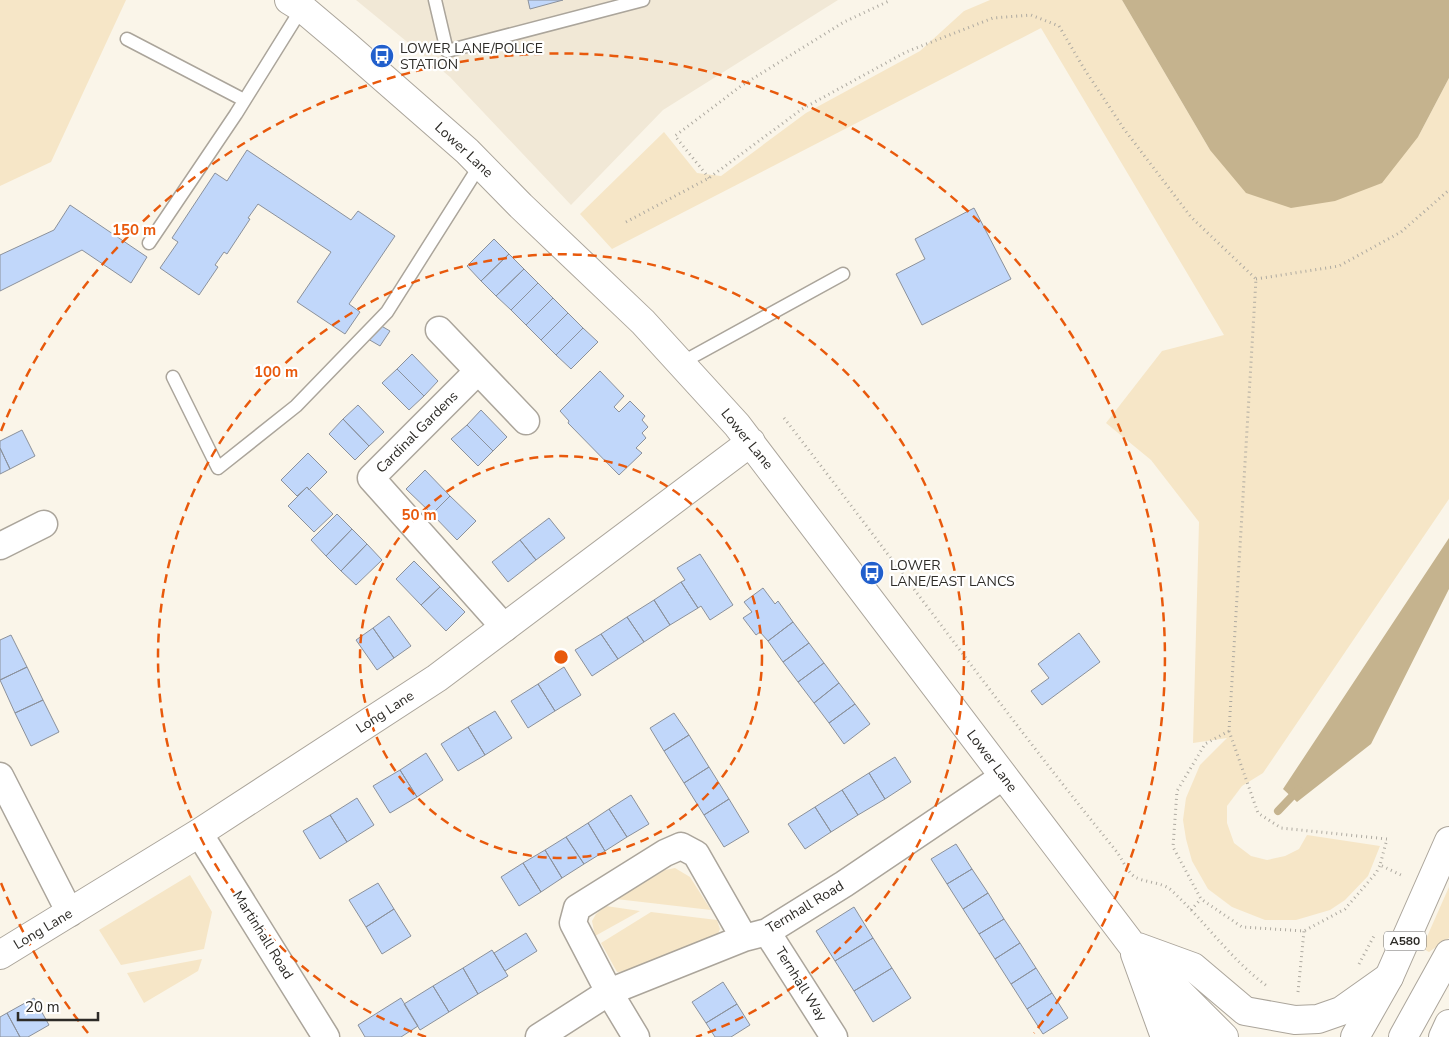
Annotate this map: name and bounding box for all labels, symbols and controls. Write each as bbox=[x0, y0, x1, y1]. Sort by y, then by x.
place label: LOWER LANE/POLICE STATION bbox=[400, 39, 543, 74]
bus stop icon: LOWER LANE/POLICE STATION bbox=[369, 43, 395, 69]
street label: Lower Lane bbox=[431, 118, 497, 182]
text: 150 m bbox=[112, 220, 156, 240]
text: 100 m bbox=[254, 362, 298, 382]
street label: Cardinal Gardens bbox=[372, 387, 462, 477]
street label: Lower Lane bbox=[717, 405, 777, 473]
text: 50 m bbox=[401, 505, 437, 525]
place label: LOWER LANE/EAST LANCS bbox=[890, 556, 1015, 591]
bus stop icon: LOWER LANE/EAST LANCS bbox=[859, 560, 885, 586]
centre of rings bbox=[552, 648, 570, 666]
street label: Long Lane bbox=[352, 686, 418, 738]
street label: Lower Lane bbox=[962, 726, 1022, 796]
street label: Ternhall Road bbox=[763, 876, 847, 938]
street label: Martinhall Road bbox=[228, 887, 298, 983]
street label: Long Lane bbox=[10, 904, 76, 954]
road number: A580 bbox=[1384, 931, 1426, 950]
street label: Ternhall Way bbox=[771, 943, 832, 1025]
scale bar bbox=[18, 990, 98, 1022]
text: 20 m bbox=[25, 997, 60, 1017]

